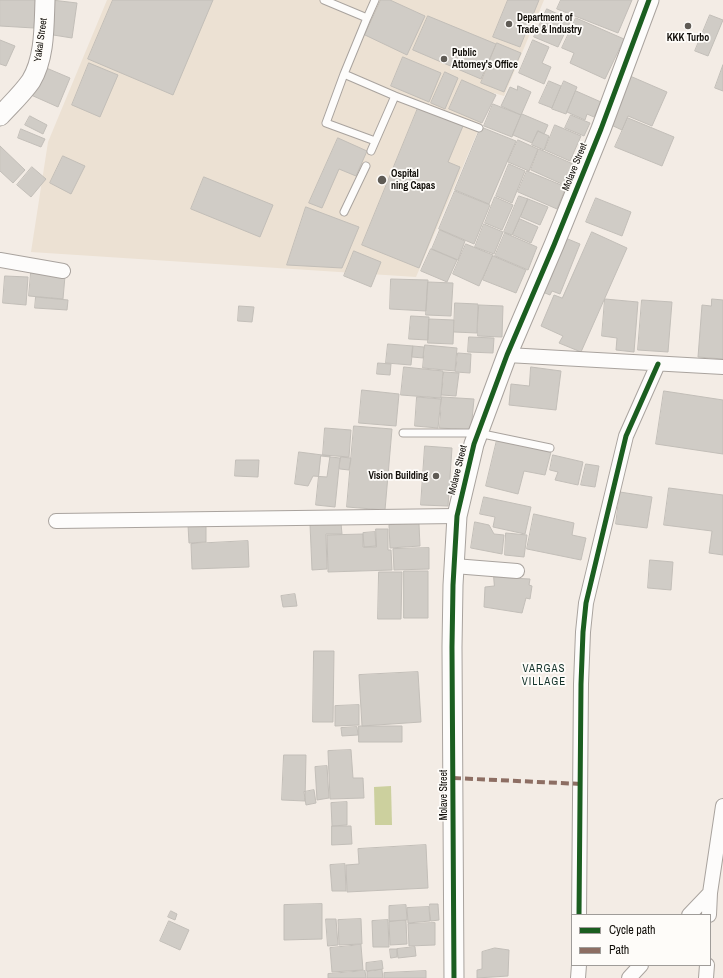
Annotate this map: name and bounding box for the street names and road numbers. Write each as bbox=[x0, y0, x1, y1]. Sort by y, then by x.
street label: Yakal Street bbox=[32, 17, 50, 63]
street label: Molave Street bbox=[560, 141, 590, 193]
street label: Molave Street bbox=[446, 444, 470, 496]
street label: Molave Street bbox=[438, 770, 450, 820]

